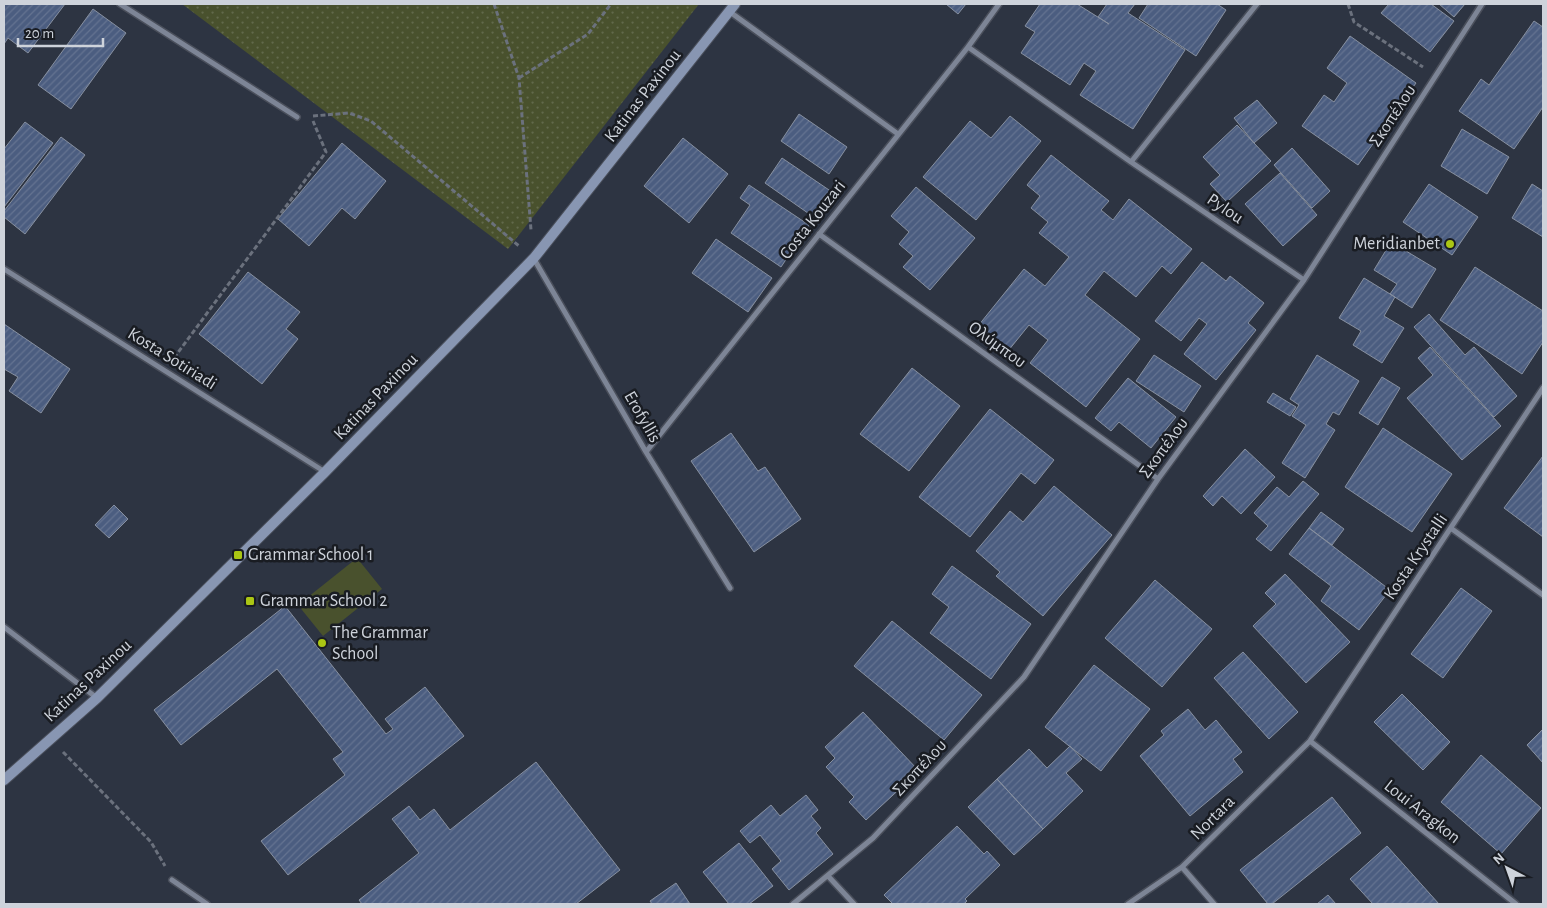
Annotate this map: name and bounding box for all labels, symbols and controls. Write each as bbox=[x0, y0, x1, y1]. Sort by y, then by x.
scale bar bbox=[18, 15, 102, 47]
text: 20 m bbox=[25, 26, 54, 41]
street label: Katinas Paxinou bbox=[601, 46, 685, 146]
street label: Σκοπέλου bbox=[1366, 82, 1420, 150]
street label: Costa Kouzari bbox=[777, 177, 849, 263]
street label: Pylou bbox=[1204, 190, 1246, 228]
place label: Meridianbet bbox=[1353, 235, 1440, 253]
marker: Meridianbet bbox=[1444, 238, 1456, 250]
street label: Ολύμπου bbox=[965, 318, 1029, 372]
street label: Kosta Sotiriadi bbox=[124, 325, 220, 393]
street label: Katinas Paxinou bbox=[331, 350, 421, 444]
street label: Erofyllis bbox=[620, 388, 664, 446]
street label: Σκοπέλου bbox=[1136, 414, 1192, 482]
street label: Kosta Krystalli bbox=[1381, 511, 1451, 603]
place label: Grammar School 1 bbox=[248, 546, 373, 564]
marker: Grammar School 1 bbox=[232, 549, 244, 561]
place label: Grammar School 2 bbox=[260, 592, 387, 610]
marker: Grammar School 2 bbox=[244, 595, 256, 607]
place label: The Grammar School bbox=[332, 624, 428, 663]
street label: Katinas Paxinou bbox=[41, 636, 135, 726]
marker: The Grammar School bbox=[316, 637, 328, 649]
street label: Σκοπέλου bbox=[890, 736, 950, 800]
street label: Loui Aragkon bbox=[1380, 777, 1464, 847]
street label: Nortara bbox=[1187, 792, 1239, 844]
north arrow bbox=[1482, 843, 1532, 893]
text: N bbox=[1491, 850, 1507, 867]

